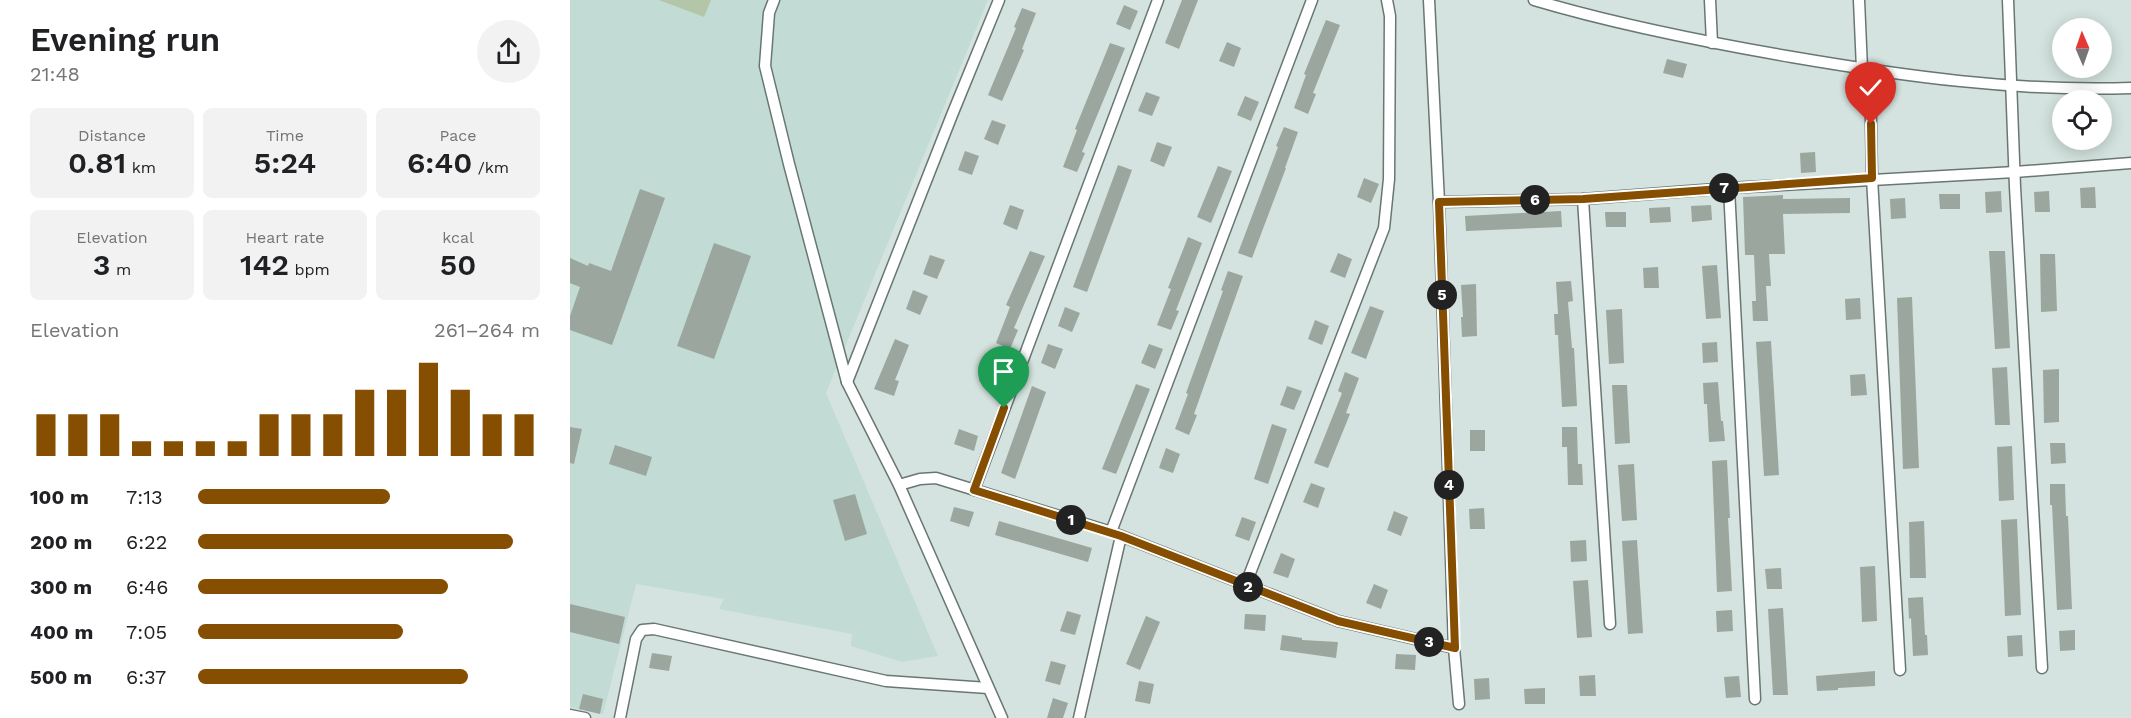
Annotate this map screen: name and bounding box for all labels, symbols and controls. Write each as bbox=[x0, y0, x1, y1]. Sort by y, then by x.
north arrow bbox=[2052, 18, 2112, 78]
map controls bbox=[2052, 18, 2112, 150]
text: Evening run bbox=[30, 20, 220, 59]
button: share bbox=[477, 20, 540, 83]
text: 21:48 bbox=[30, 62, 80, 86]
pin bbox=[1845, 62, 1896, 124]
icon: check bbox=[1854, 71, 1887, 104]
button: locate bbox=[2052, 90, 2112, 150]
text: Distance bbox=[78, 126, 146, 145]
text: Time bbox=[266, 126, 304, 145]
text: Pace bbox=[439, 126, 477, 145]
text: 0.81 bbox=[68, 145, 126, 180]
text: 5:24 bbox=[254, 145, 316, 180]
text: 6:40 bbox=[407, 145, 472, 180]
text: km bbox=[126, 158, 156, 177]
text: /km bbox=[472, 158, 509, 177]
pin: 7 bbox=[1709, 173, 1739, 203]
text: 7 bbox=[1719, 178, 1729, 197]
pin: 6 bbox=[1520, 185, 1550, 215]
text: 6 bbox=[1530, 190, 1540, 209]
text: Elevation bbox=[76, 228, 148, 247]
text: Heart rate bbox=[245, 228, 325, 247]
text: kcal bbox=[442, 228, 474, 247]
text: 3 bbox=[93, 247, 110, 282]
text: 142 bbox=[240, 247, 289, 282]
text: 50 bbox=[440, 247, 476, 282]
text: m bbox=[110, 260, 131, 279]
text: bpm bbox=[289, 260, 330, 279]
pin: 5 bbox=[1427, 280, 1457, 310]
text: 5 bbox=[1437, 285, 1447, 304]
text: Elevation bbox=[30, 318, 119, 342]
text: 261–264 m bbox=[434, 318, 540, 342]
pin bbox=[978, 346, 1029, 408]
icon: arrive bbox=[987, 355, 1020, 388]
pin: 4 bbox=[1434, 470, 1464, 500]
text: 4 bbox=[1444, 475, 1454, 494]
text: 100 m bbox=[30, 485, 89, 509]
text: 7:13 bbox=[126, 485, 163, 509]
pin: 1 bbox=[1056, 505, 1086, 535]
text: 1 bbox=[1068, 510, 1074, 529]
text: 200 m bbox=[30, 530, 92, 554]
text: 6:22 bbox=[126, 530, 167, 554]
pin: 2 bbox=[1233, 572, 1263, 602]
text: 300 m bbox=[30, 575, 92, 599]
text: 6:46 bbox=[126, 575, 168, 599]
text: 2 bbox=[1243, 577, 1253, 596]
text: 400 m bbox=[30, 620, 93, 644]
text: 7:05 bbox=[126, 620, 167, 644]
pin: 3 bbox=[1414, 627, 1444, 657]
text: 3 bbox=[1424, 632, 1434, 651]
text: 500 m bbox=[30, 665, 92, 689]
text: 6:37 bbox=[126, 665, 166, 689]

